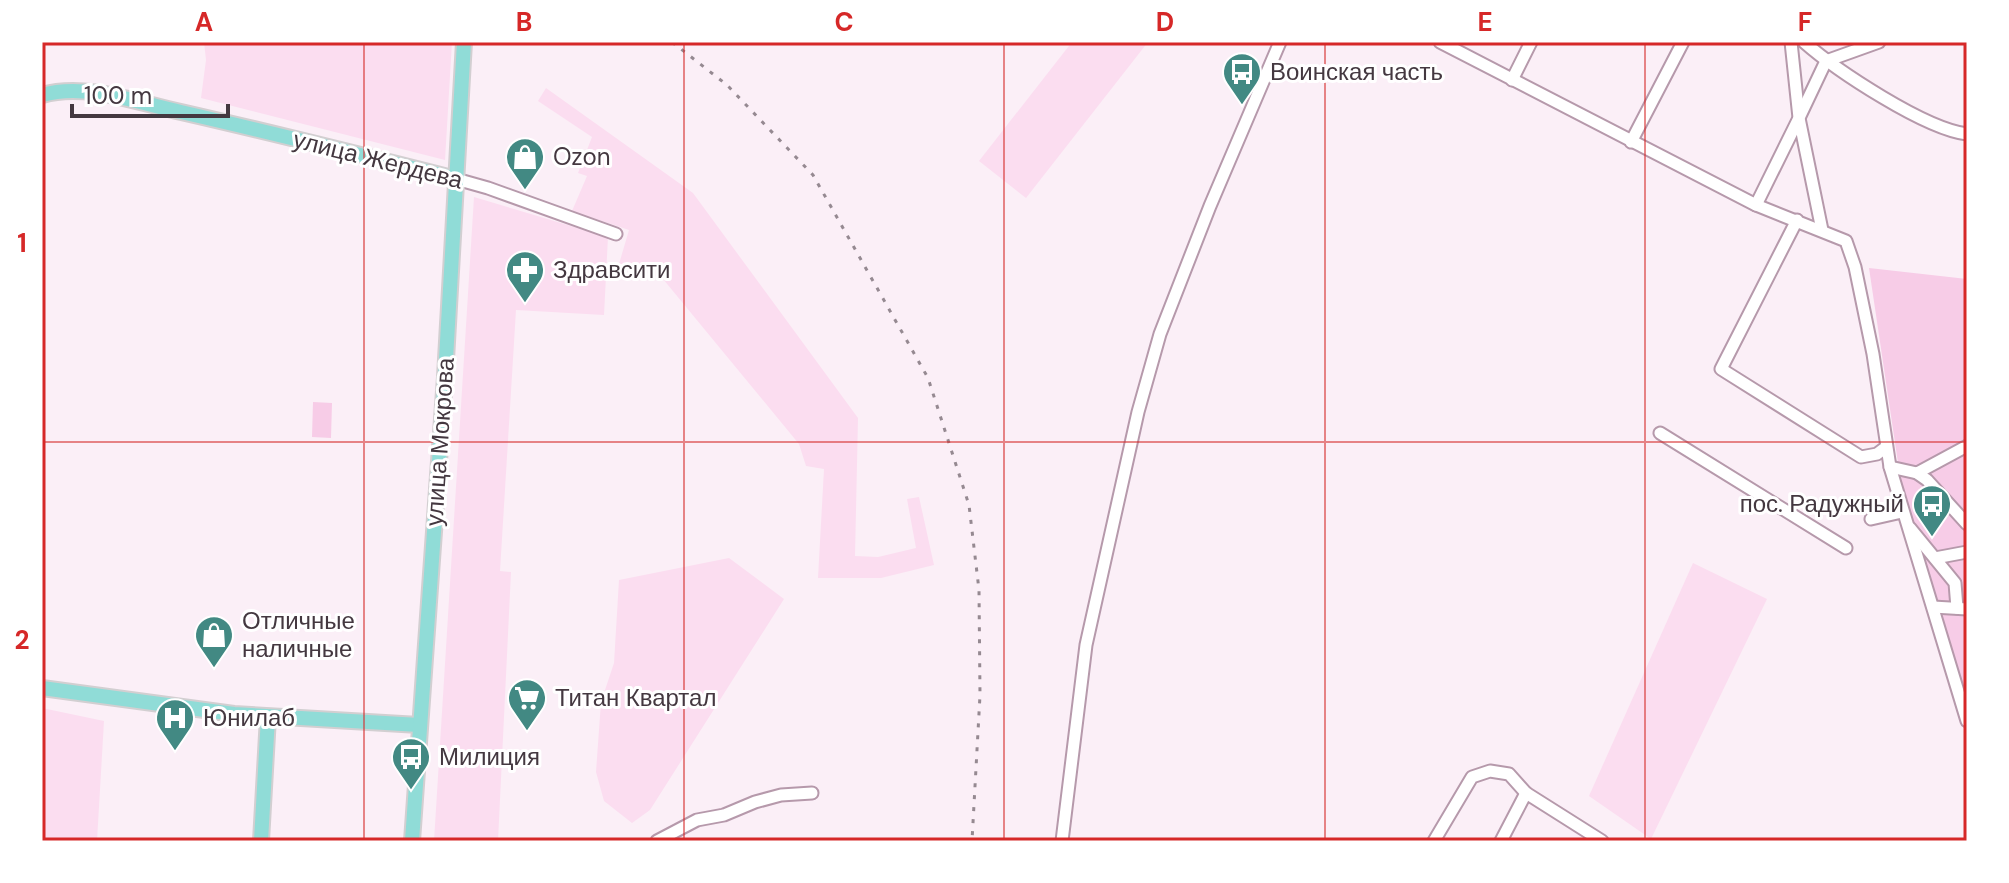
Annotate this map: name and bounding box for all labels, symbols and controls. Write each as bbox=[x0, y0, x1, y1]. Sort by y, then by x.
text: A bbox=[195, 5, 213, 39]
text: B bbox=[516, 5, 532, 39]
text: C bbox=[834, 5, 854, 39]
text: D bbox=[1156, 5, 1174, 39]
text: E bbox=[1477, 5, 1493, 39]
text: F bbox=[1798, 5, 1812, 39]
bus stop icon: Воинская часть bbox=[1221, 51, 1263, 106]
place label: Воинская часть bbox=[1270, 56, 1443, 87]
scale bar bbox=[72, 68, 228, 118]
text: 100 m bbox=[84, 80, 152, 111]
street label: улица Жердева bbox=[290, 123, 467, 196]
shop icon: Ozon bbox=[504, 136, 546, 191]
place label: Ozon bbox=[553, 141, 611, 172]
text: 1 bbox=[17, 226, 27, 260]
pharmacy icon: Здравсити bbox=[504, 249, 546, 304]
place label: Здравсити bbox=[553, 254, 670, 285]
street label: улица Мокрова bbox=[418, 356, 461, 527]
bus stop icon: пос. Радужный bbox=[1911, 483, 1953, 538]
place label: пос. Радужный bbox=[1740, 488, 1904, 519]
place label: Отличные наличные bbox=[242, 605, 355, 664]
shop icon: Отличные наличные bbox=[193, 614, 235, 669]
text: 2 bbox=[14, 623, 30, 657]
supermarket icon: Титан Квартал bbox=[506, 677, 548, 732]
place label: Титан Квартал bbox=[555, 682, 716, 713]
hospital icon: Юнилаб bbox=[154, 697, 196, 752]
place label: Юнилаб bbox=[203, 702, 295, 733]
bus stop icon: Милиция bbox=[390, 736, 432, 791]
place label: Милиция bbox=[439, 741, 540, 772]

